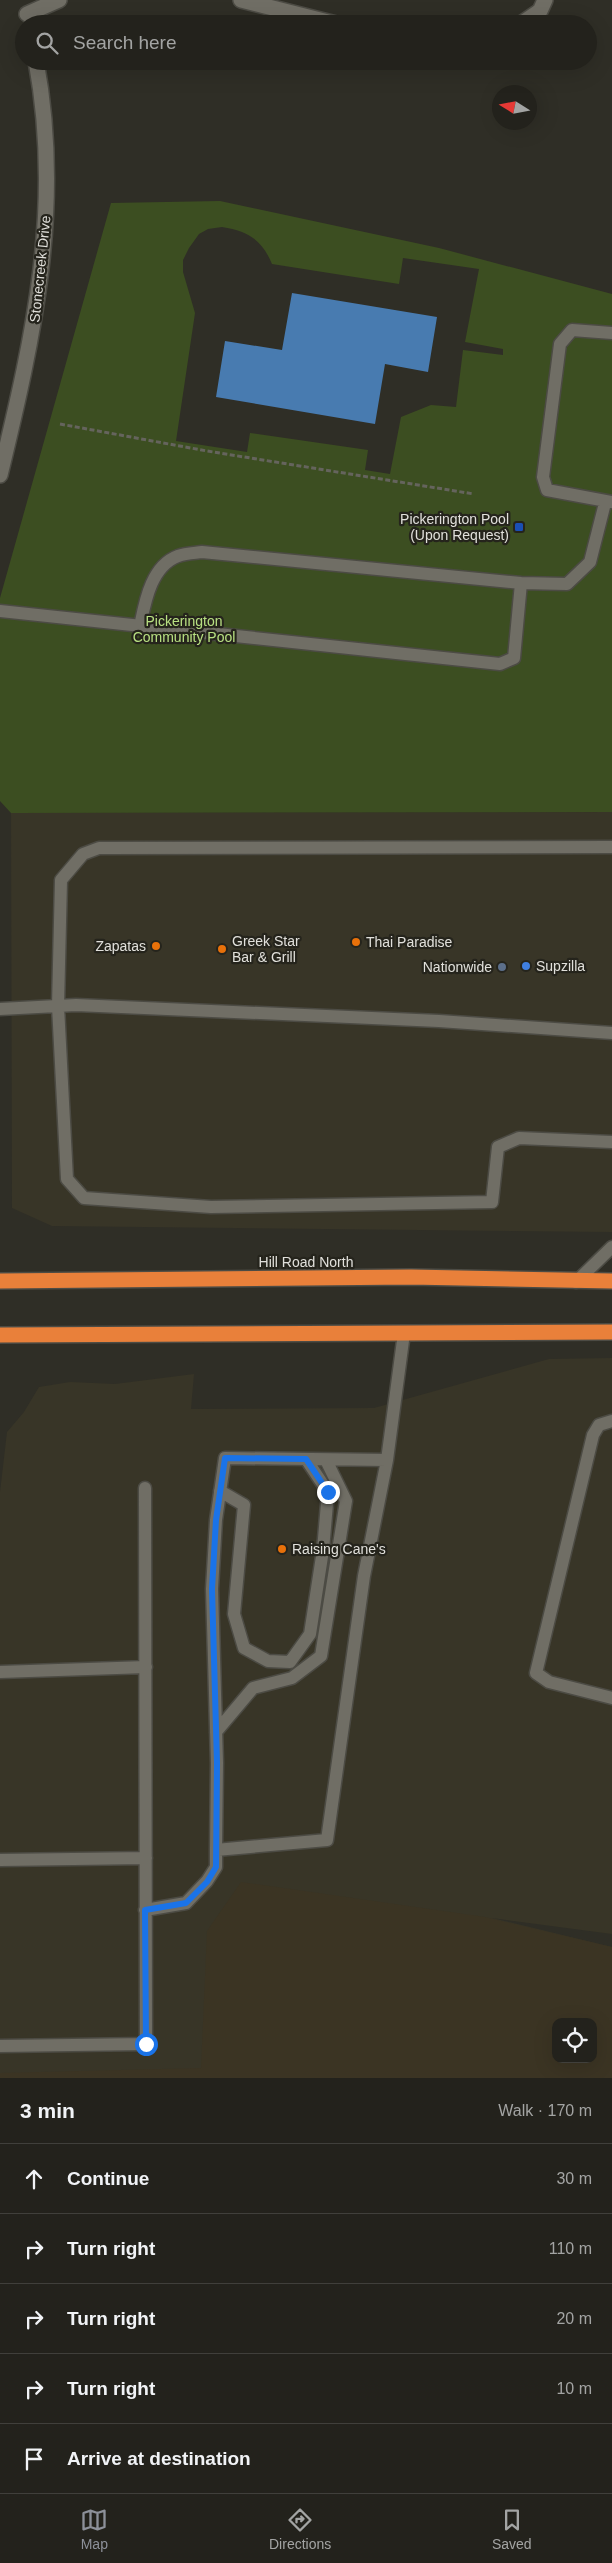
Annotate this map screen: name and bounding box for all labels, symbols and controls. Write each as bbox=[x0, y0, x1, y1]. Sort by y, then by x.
search box bbox=[15, 15, 597, 70]
icon: search bbox=[33, 29, 61, 57]
text: Search here bbox=[73, 32, 177, 53]
north arrow bbox=[492, 85, 537, 130]
street label: Stonecreek Drive bbox=[26, 215, 54, 323]
place label: Pickerington Pool (Upon Request) bbox=[400, 511, 509, 543]
marker: Pickerington Pool (Upon Request) bbox=[513, 521, 525, 533]
park label: Pickerington Community Pool bbox=[133, 613, 235, 645]
place label: Greek Star Bar & Grill bbox=[232, 933, 300, 965]
place label: Thai Paradise bbox=[366, 934, 453, 950]
marker: Thai Paradise bbox=[350, 936, 362, 948]
place label: Zapatas bbox=[95, 938, 146, 954]
marker: Zapatas bbox=[150, 940, 162, 952]
marker: Greek Star Bar & Grill bbox=[216, 943, 228, 955]
place label: Supzilla bbox=[536, 958, 585, 974]
place label: Nationwide bbox=[423, 959, 492, 975]
marker: Supzilla bbox=[520, 960, 532, 972]
marker: Nationwide bbox=[496, 961, 508, 973]
street label: Hill Road North bbox=[259, 1254, 353, 1270]
route end bbox=[317, 1481, 340, 1504]
place label: Raising Cane's bbox=[292, 1541, 386, 1557]
marker: Raising Cane's bbox=[276, 1543, 288, 1555]
map controls bbox=[552, 2018, 597, 2063]
button: locate bbox=[552, 2018, 597, 2063]
route start bbox=[135, 2033, 158, 2056]
text: 3 min bbox=[20, 2099, 75, 2122]
text: Walk · 170 m bbox=[498, 2102, 592, 2119]
icon: ahead bbox=[20, 2165, 48, 2193]
text: Continue bbox=[67, 2168, 149, 2189]
text: 30 m bbox=[556, 2170, 592, 2187]
icon: right bbox=[20, 2235, 48, 2263]
text: Turn right bbox=[67, 2238, 155, 2259]
text: 110 m bbox=[549, 2240, 592, 2257]
icon: right bbox=[20, 2305, 48, 2333]
text: Turn right bbox=[67, 2308, 155, 2329]
text: 20 m bbox=[556, 2310, 592, 2327]
icon: right bbox=[20, 2375, 48, 2403]
text: Turn right bbox=[67, 2378, 155, 2399]
text: 10 m bbox=[556, 2380, 592, 2397]
icon: arrive bbox=[20, 2445, 48, 2473]
text: Arrive at destination bbox=[67, 2448, 251, 2469]
tab: Map bbox=[80, 2506, 108, 2552]
tab: Directions bbox=[269, 2506, 331, 2552]
tab: Saved bbox=[492, 2506, 532, 2552]

